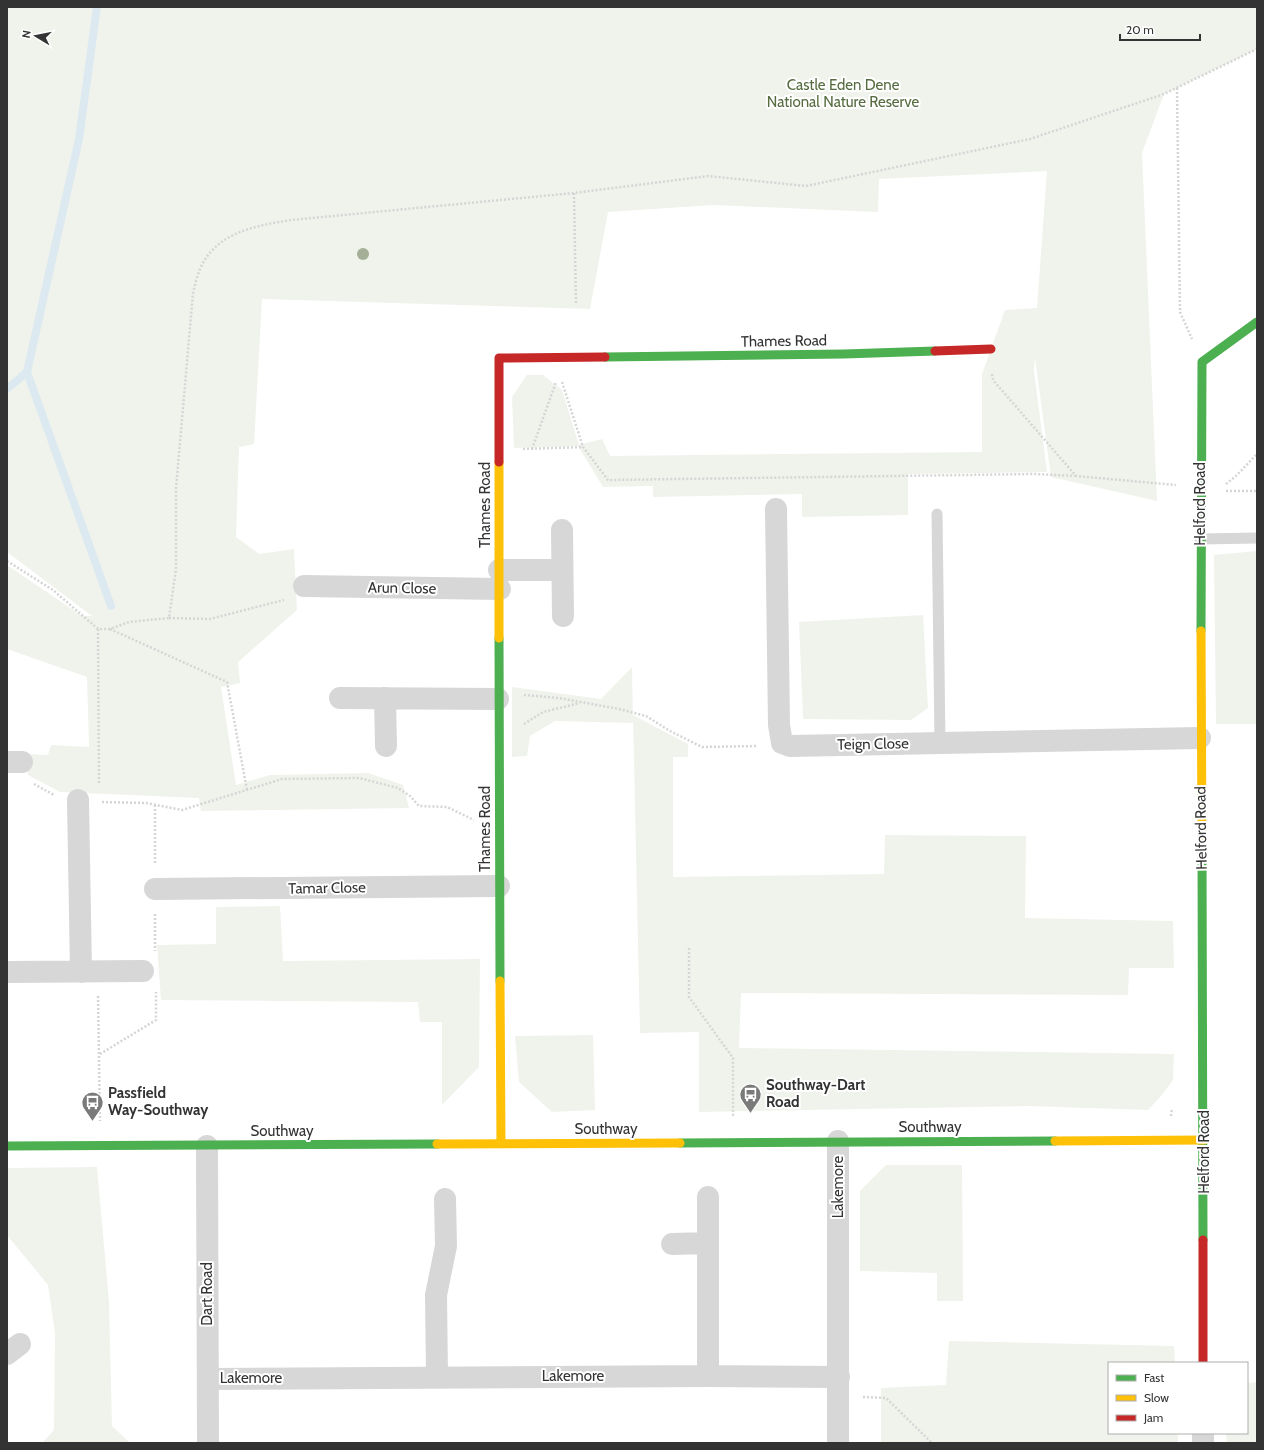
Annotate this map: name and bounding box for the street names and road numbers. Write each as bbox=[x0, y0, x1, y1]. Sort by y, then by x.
street label: Thames Road bbox=[741, 331, 827, 351]
street label: Thames Road bbox=[476, 462, 494, 548]
street label: Helford Road bbox=[1191, 462, 1209, 546]
street label: Arun Close bbox=[368, 578, 437, 598]
street label: Teign Close bbox=[837, 734, 909, 754]
street label: Thames Road bbox=[476, 786, 494, 872]
street label: Helford Road bbox=[1191, 786, 1211, 870]
street label: Tamar Close bbox=[288, 878, 366, 898]
street label: Helford Road bbox=[1195, 1110, 1213, 1194]
street label: Southway bbox=[898, 1118, 962, 1136]
street label: Southway bbox=[574, 1120, 638, 1138]
street label: Southway bbox=[250, 1122, 314, 1140]
street label: Lakemore bbox=[829, 1155, 847, 1218]
street label: Dart Road bbox=[198, 1262, 216, 1326]
street label: Lakemore bbox=[542, 1367, 605, 1385]
street label: Lakemore bbox=[220, 1369, 283, 1387]

